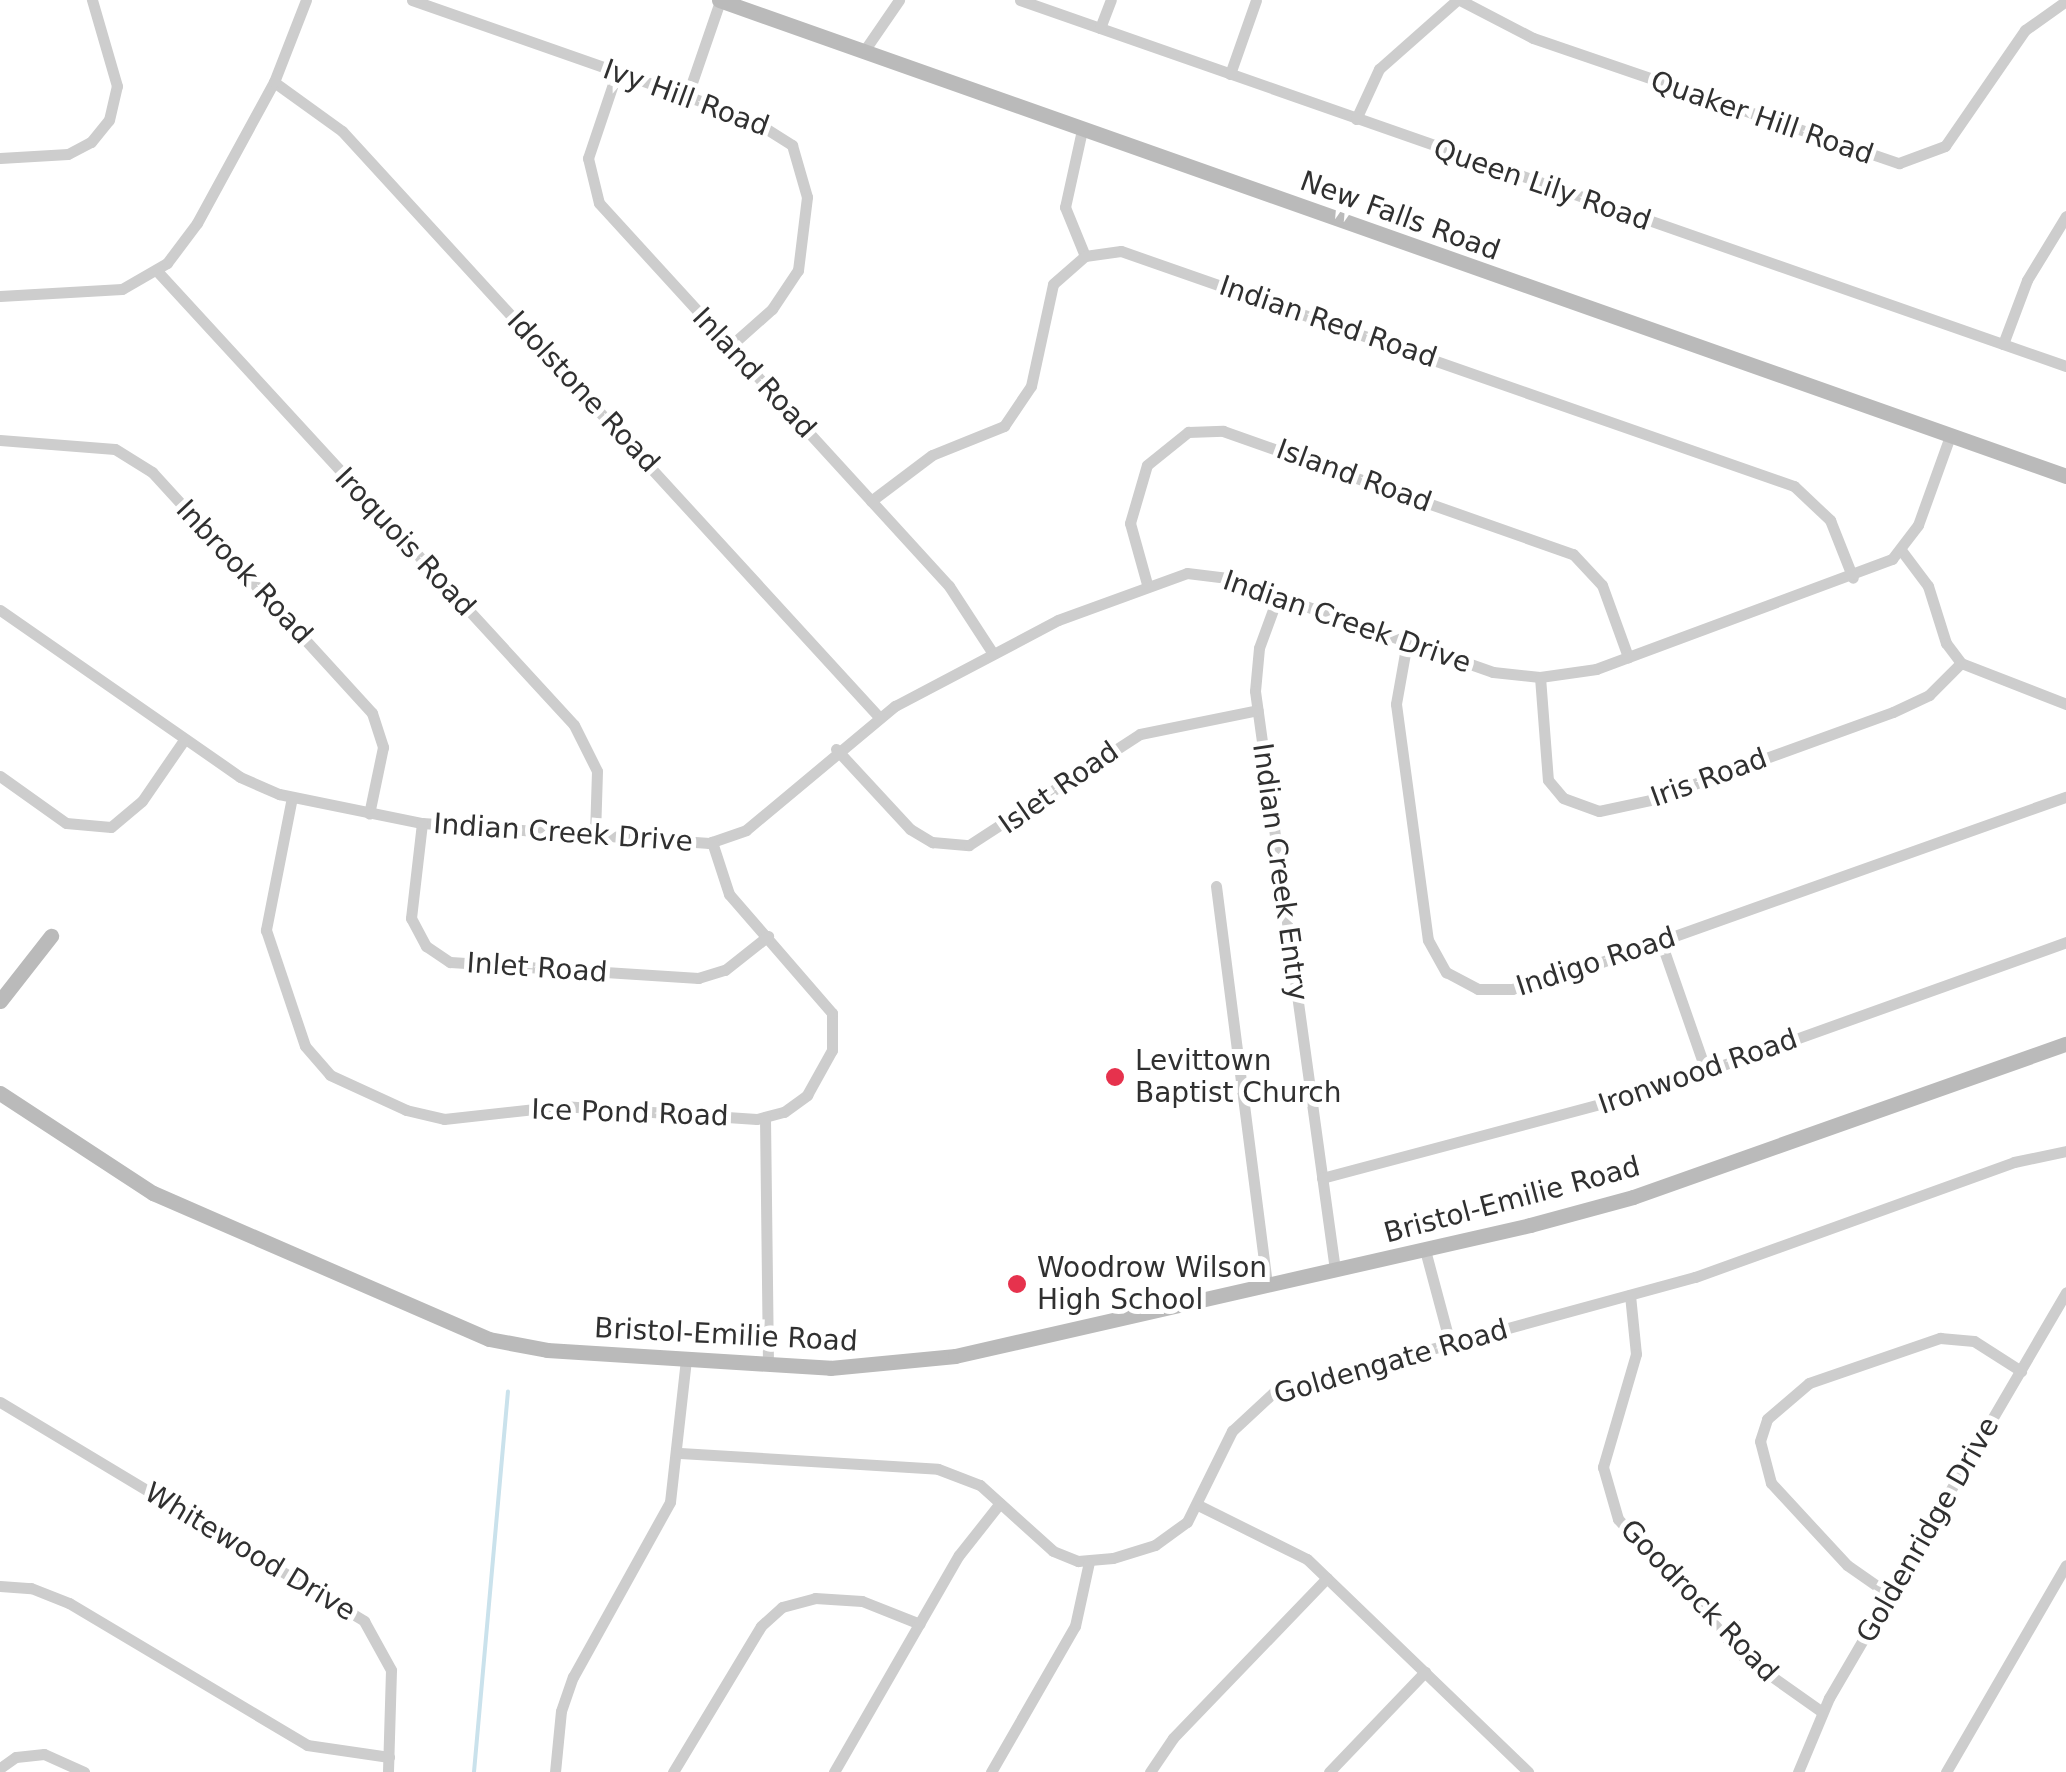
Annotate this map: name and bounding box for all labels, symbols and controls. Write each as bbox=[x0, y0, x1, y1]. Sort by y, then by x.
street label: Ivy Hill Road bbox=[599, 52, 773, 144]
street label: Quaker Hill Road bbox=[1646, 64, 1878, 172]
street label: Queen Lily Road bbox=[1429, 132, 1655, 238]
street label: New Falls Road bbox=[1296, 164, 1504, 268]
street label: Indian Red Road bbox=[1215, 269, 1441, 375]
street label: Inland Road bbox=[685, 301, 823, 445]
street label: Idolstone Road bbox=[500, 305, 666, 479]
street label: Island Road bbox=[1272, 432, 1436, 520]
street label: Iroquois Road bbox=[328, 461, 482, 623]
street label: Inbrook Road bbox=[169, 493, 319, 651]
street label: Indian Creek Drive bbox=[1219, 564, 1475, 680]
street label: Islet Road bbox=[993, 735, 1125, 841]
street label: Indian Creek Entry bbox=[1245, 741, 1315, 1003]
street label: Iris Road bbox=[1646, 741, 1772, 815]
street label: Indian Creek Drive bbox=[432, 807, 694, 859]
street label: Indigo Road bbox=[1512, 920, 1680, 1004]
street label: Inlet Road bbox=[465, 946, 609, 990]
street label: Ironwood Road bbox=[1594, 1022, 1802, 1122]
place label: Levittown Baptist Church bbox=[1135, 1044, 1341, 1110]
marker: Levittown Baptist Church bbox=[1104, 1066, 1126, 1088]
street label: Ice Pond Road bbox=[531, 1093, 729, 1133]
street label: Bristol-Emilie Road bbox=[1380, 1150, 1644, 1250]
place label: Woodrow Wilson High School bbox=[1037, 1251, 1267, 1317]
marker: Woodrow Wilson High School bbox=[1006, 1273, 1028, 1295]
street label: Bristol-Emilie Road bbox=[593, 1311, 859, 1359]
street label: Goldengate Road bbox=[1270, 1313, 1512, 1411]
street label: Goldenridge Drive bbox=[1850, 1411, 2006, 1649]
street label: Whitewood Drive bbox=[139, 1476, 361, 1628]
street label: Goodrock Road bbox=[1613, 1513, 1785, 1689]

